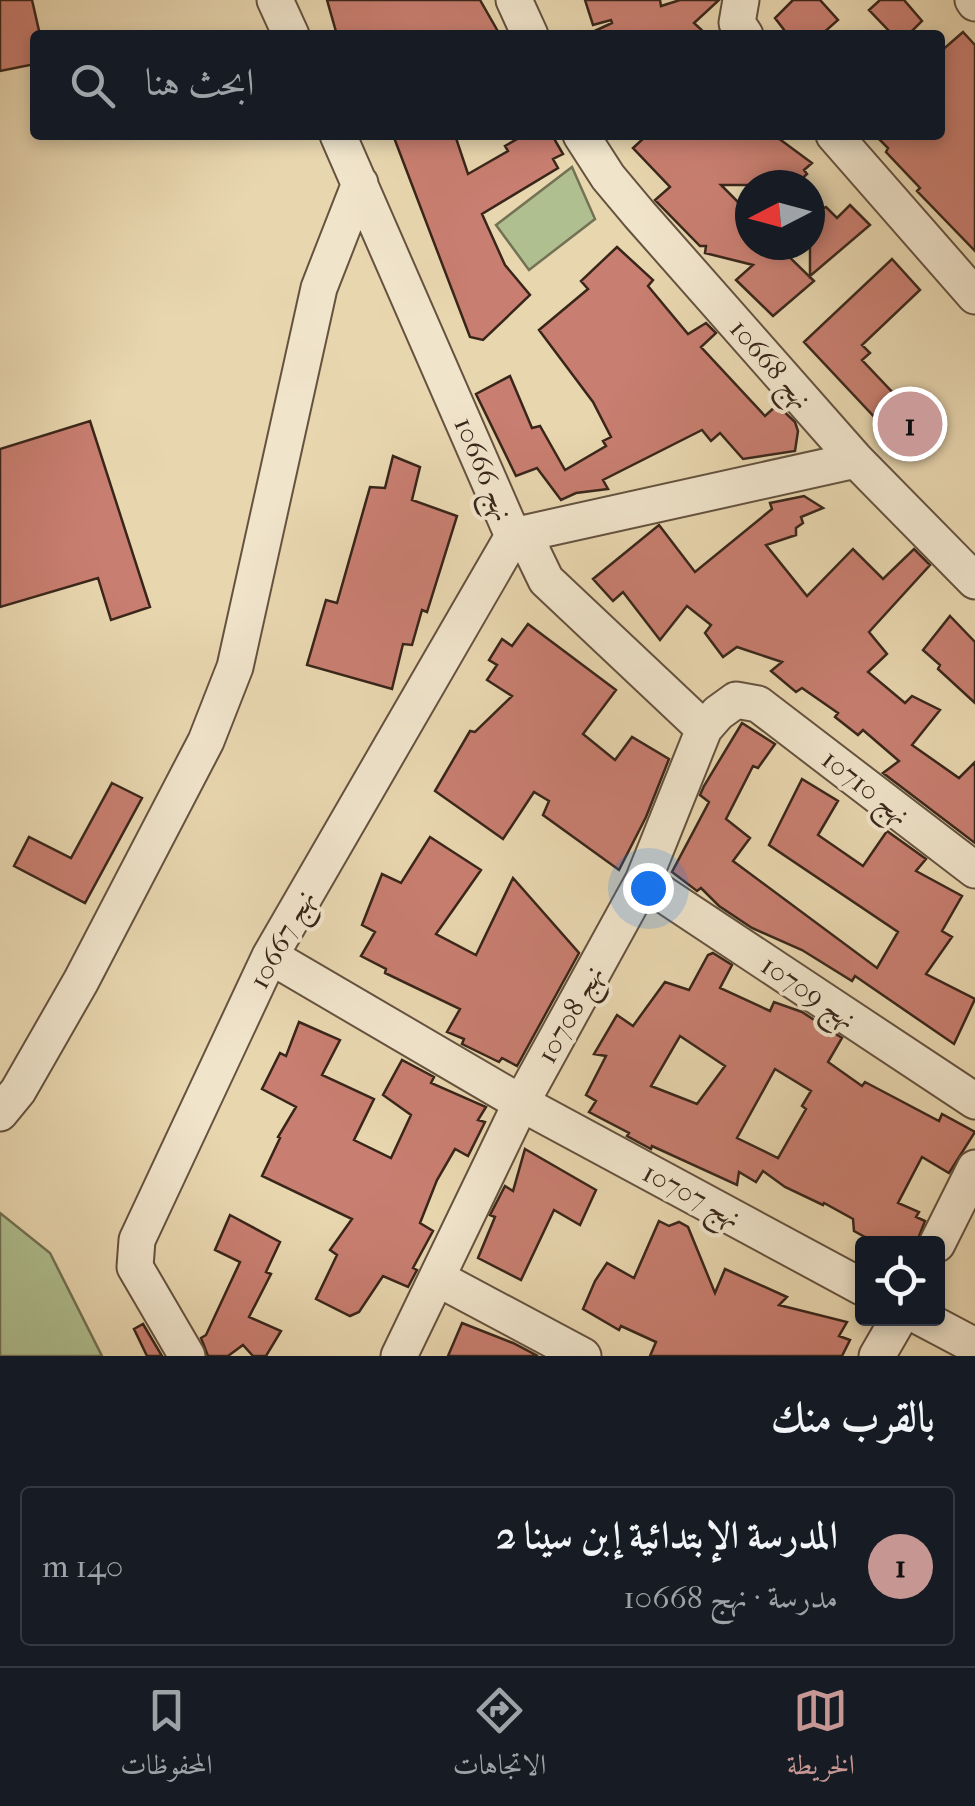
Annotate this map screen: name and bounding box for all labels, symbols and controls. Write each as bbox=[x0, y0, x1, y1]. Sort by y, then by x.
search box bbox=[30, 30, 945, 140]
icon: search bbox=[65, 58, 120, 113]
text: ابحث هنا bbox=[145, 60, 255, 105]
north arrow bbox=[735, 170, 825, 260]
street label: نهج 10668 bbox=[717, 312, 819, 421]
pin: 1 bbox=[878, 386, 942, 462]
street label: نهج 10666 bbox=[440, 412, 521, 529]
street label: نهج 10710 bbox=[810, 742, 917, 838]
your location bbox=[623, 863, 674, 914]
street label: نهج 10667 bbox=[242, 884, 329, 998]
street label: نهج 10709 bbox=[751, 948, 863, 1042]
street label: نهج 10708 bbox=[530, 959, 617, 1073]
street label: نهج 10707 bbox=[634, 1155, 747, 1242]
map controls bbox=[855, 1236, 945, 1326]
button: locate bbox=[855, 1236, 945, 1326]
text: بالقرب منك bbox=[771, 1393, 935, 1442]
text: المدرسة الإبتدائية إبن سينا 2 bbox=[496, 1513, 838, 1558]
text: 140 m bbox=[42, 1548, 123, 1585]
text: 1 bbox=[895, 1548, 906, 1585]
text: مدرسة · نهج 10668 bbox=[623, 1579, 838, 1616]
tab: المحفوظات bbox=[120, 1683, 212, 1792]
tab: الاتجاهات bbox=[453, 1683, 546, 1792]
tab: الخريطة bbox=[787, 1683, 855, 1792]

